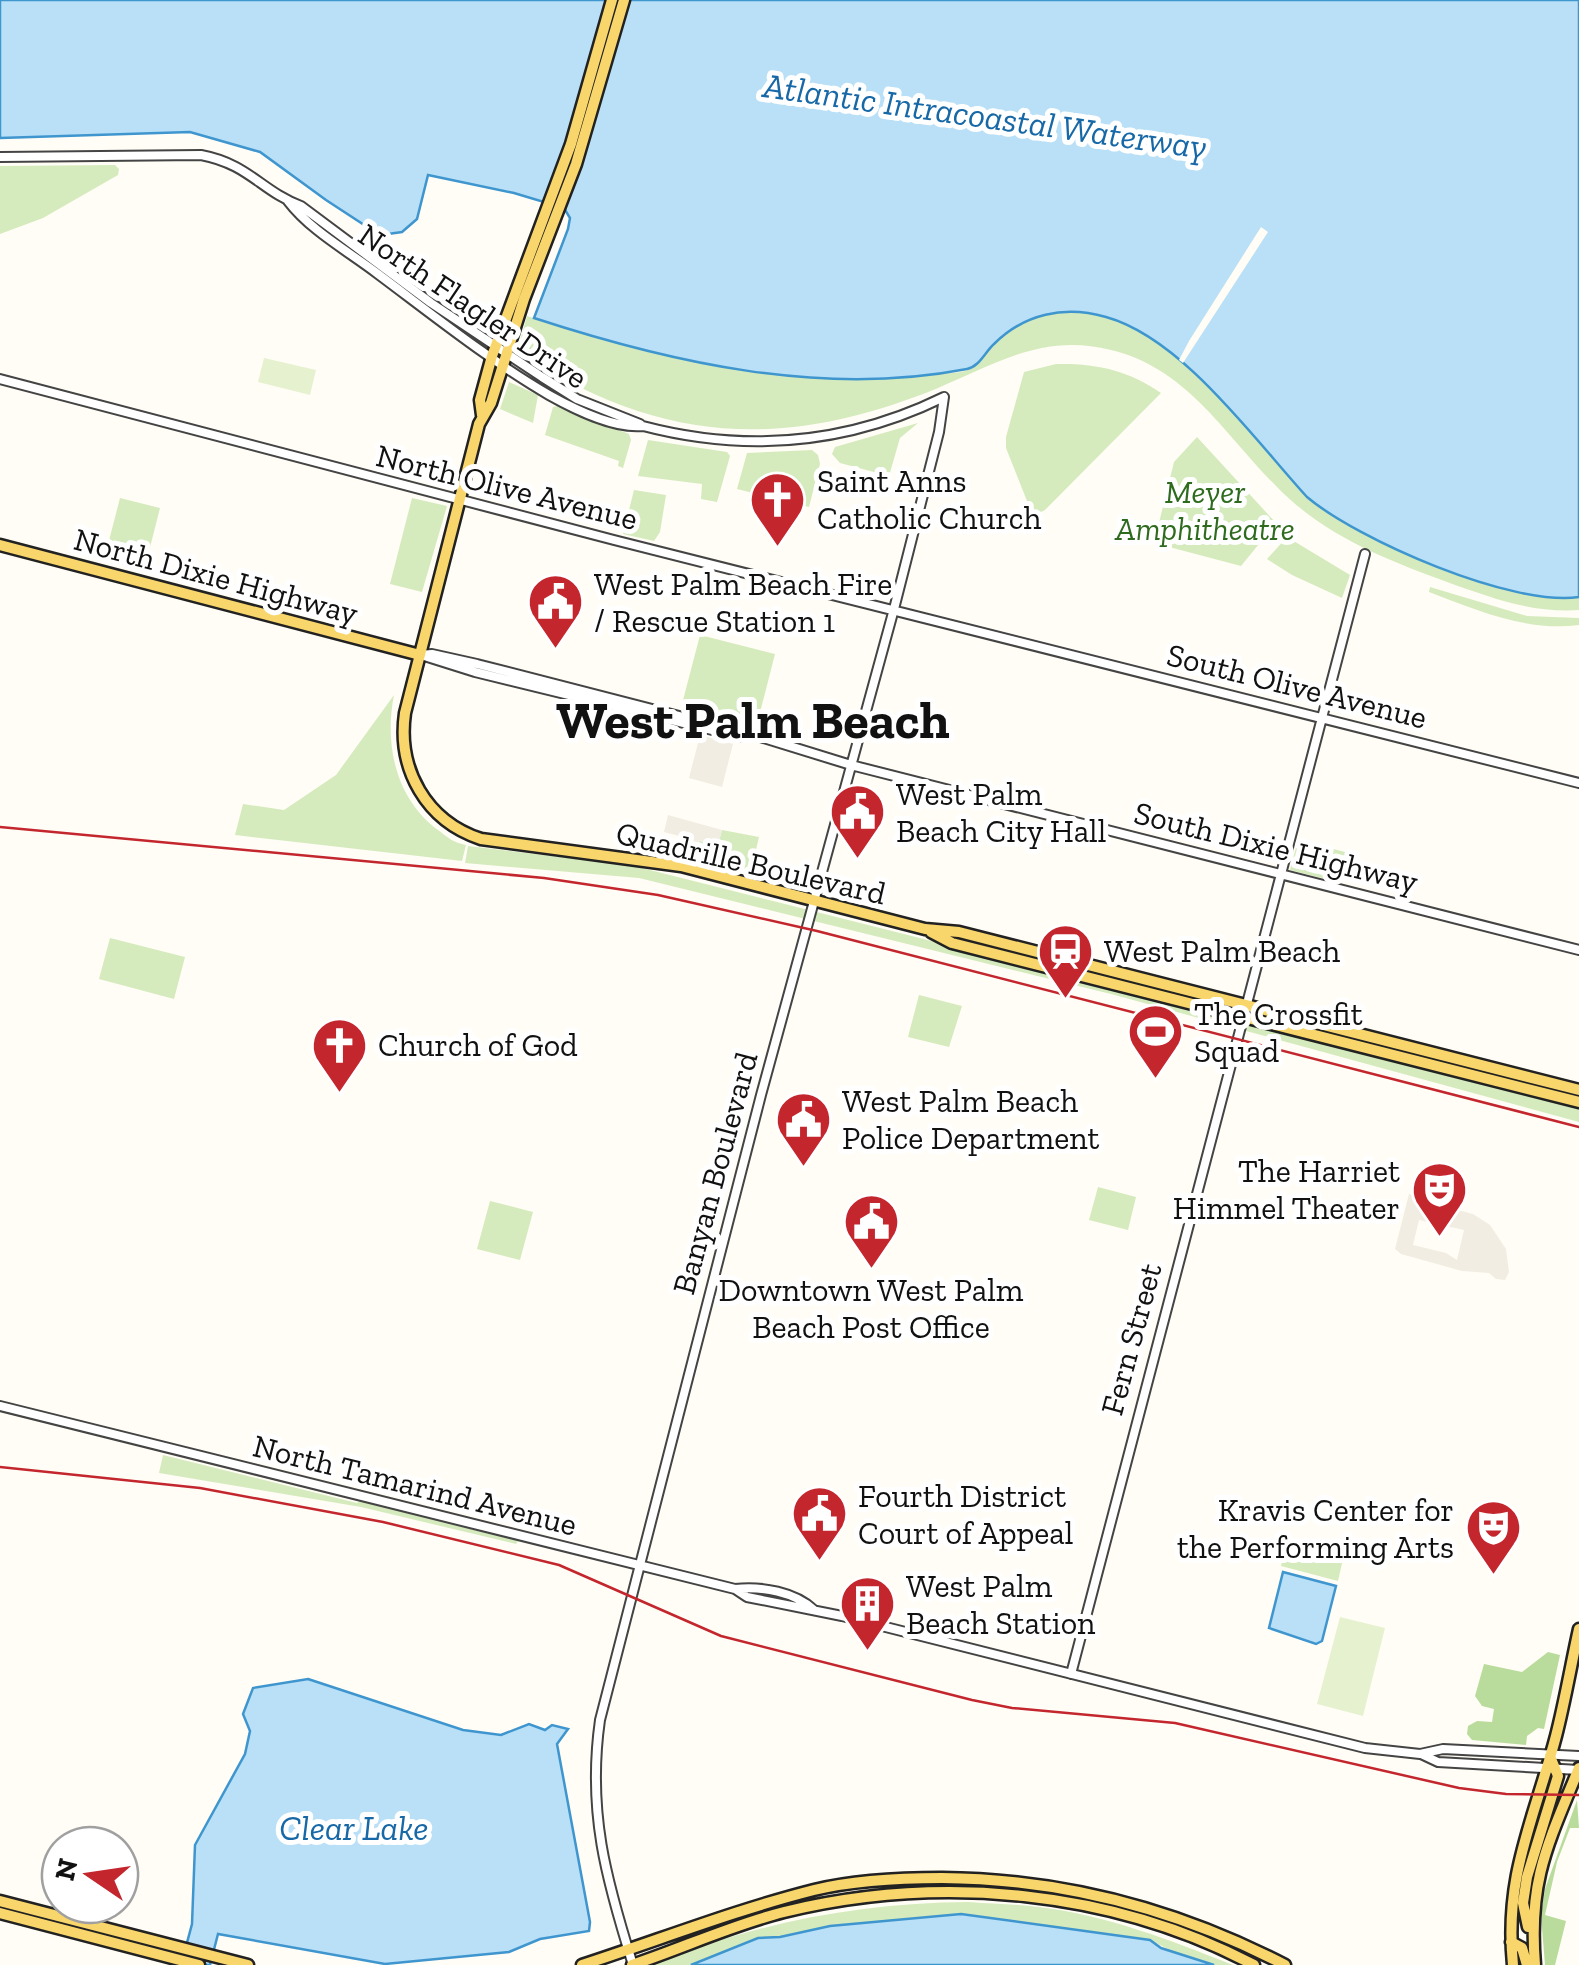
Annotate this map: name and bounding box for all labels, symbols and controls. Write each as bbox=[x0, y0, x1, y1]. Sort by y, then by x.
water label: Atlantic Intracoastal Waterway bbox=[760, 64, 1209, 168]
street label: North Flagler Drive bbox=[351, 215, 595, 397]
street label: North Olive Avenue bbox=[372, 436, 642, 538]
place label: Saint Anns Catholic Church bbox=[817, 462, 1042, 537]
church icon: Saint Anns Catholic Church bbox=[748, 469, 808, 548]
park label: Meyer Amphitheatre bbox=[1114, 473, 1295, 548]
street label: North Dixie Highway bbox=[70, 520, 363, 632]
place label: West Palm Beach Fire / Rescue Station 1 bbox=[594, 565, 892, 640]
public building icon: West Palm Beach Fire / Rescue Station 1 bbox=[525, 572, 585, 651]
street label: South Olive Avenue bbox=[1163, 635, 1431, 737]
district label: West Palm Beach bbox=[556, 689, 950, 751]
place label: West Palm Beach City Hall bbox=[896, 775, 1106, 850]
public building icon: West Palm Beach City Hall bbox=[827, 782, 887, 861]
street label: South Dixie Highway bbox=[1130, 793, 1422, 901]
street label: Quadrille Boulevard bbox=[612, 813, 890, 913]
station icon: West Palm Beach bbox=[1035, 921, 1095, 1000]
place label: West Palm Beach bbox=[1104, 932, 1340, 970]
place label: The Crossfit Squad bbox=[1194, 995, 1363, 1070]
sports icon: The Crossfit Squad bbox=[1125, 1002, 1185, 1081]
church icon: Church of God bbox=[309, 1015, 369, 1094]
place label: Church of God bbox=[378, 1026, 578, 1064]
street label: Banyan Boulevard bbox=[664, 1047, 766, 1298]
place label: West Palm Beach Police Department bbox=[842, 1082, 1100, 1157]
public building icon: West Palm Beach Police Department bbox=[773, 1089, 833, 1168]
place label: The Harriet Himmel Theater bbox=[1173, 1152, 1400, 1227]
theatre icon: The Harriet Himmel Theater bbox=[1409, 1159, 1469, 1238]
public building icon: Downtown West Palm Beach Post Office bbox=[841, 1191, 901, 1270]
street label: Fern Street bbox=[1093, 1259, 1170, 1419]
place label: Downtown West Palm Beach Post Office bbox=[719, 1271, 1024, 1346]
street label: North Tamarind Avenue bbox=[249, 1426, 581, 1544]
place label: Fourth District Court of Appeal bbox=[858, 1477, 1073, 1552]
public building icon: Fourth District Court of Appeal bbox=[789, 1484, 849, 1563]
place label: Kravis Center for the Performing Arts bbox=[1177, 1491, 1454, 1566]
theatre icon: Kravis Center for the Performing Arts bbox=[1463, 1498, 1523, 1577]
place label: West Palm Beach Station bbox=[906, 1567, 1096, 1642]
building icon: West Palm Beach Station bbox=[837, 1574, 897, 1653]
water label: Clear Lake bbox=[279, 1807, 429, 1849]
north arrow bbox=[40, 1825, 140, 1925]
text: N bbox=[48, 1855, 85, 1884]

